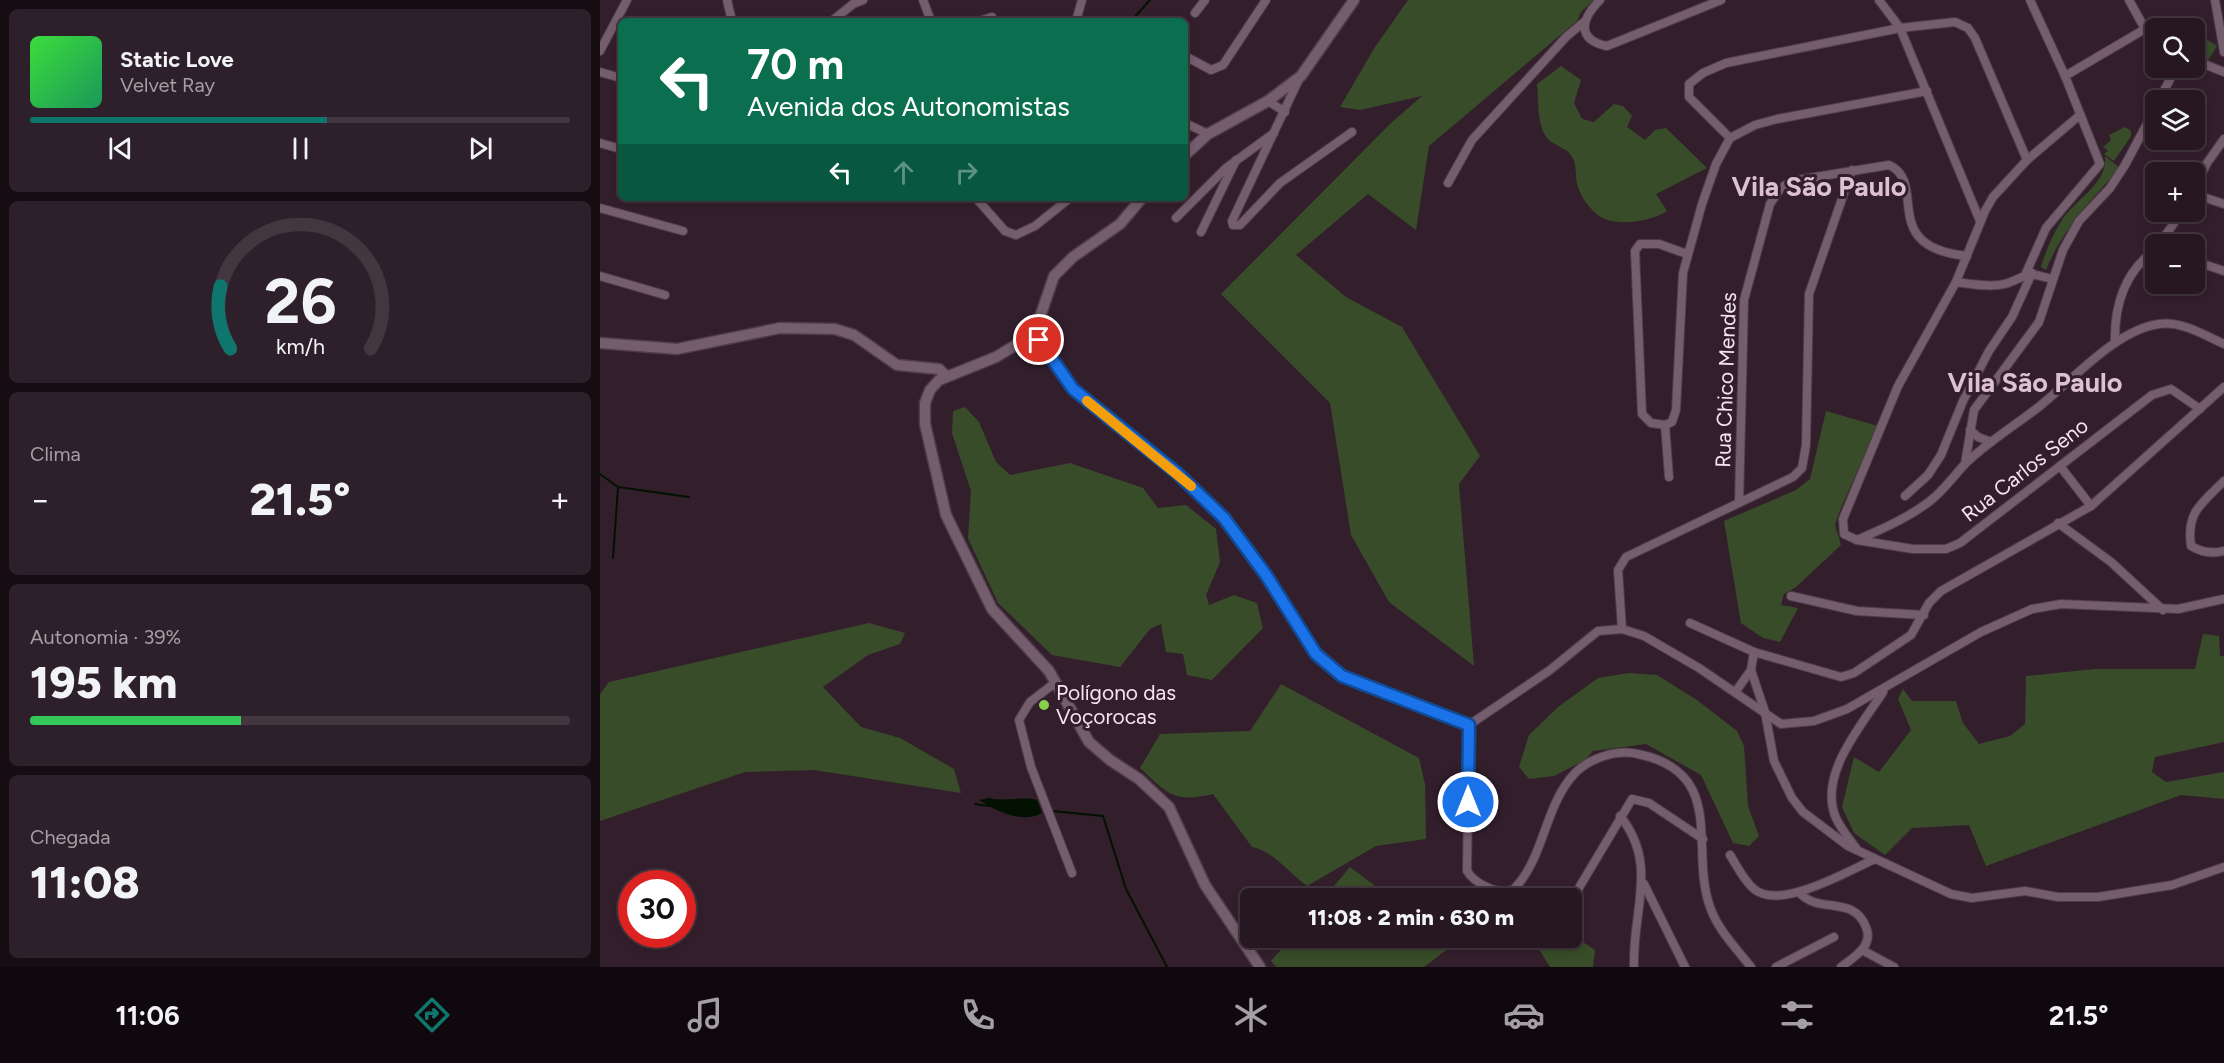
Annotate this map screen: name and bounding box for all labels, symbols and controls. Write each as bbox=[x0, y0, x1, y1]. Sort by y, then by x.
map controls bbox=[2145, 18, 2205, 294]
button: search bbox=[2145, 18, 2205, 78]
text: 70 m bbox=[747, 39, 844, 90]
icon: left bbox=[648, 42, 726, 120]
text: Static Love bbox=[120, 46, 234, 73]
text: Velvet Ray bbox=[120, 73, 215, 97]
text: Avenida dos Autonomistas bbox=[747, 90, 1070, 123]
button: layers bbox=[2145, 90, 2205, 150]
icon: previous bbox=[104, 132, 137, 165]
icon: pause bbox=[284, 132, 317, 165]
icon: next bbox=[464, 132, 497, 165]
icon: left bbox=[824, 156, 857, 189]
icon: ahead bbox=[887, 156, 920, 189]
icon: right bbox=[950, 156, 983, 189]
button: + bbox=[2145, 162, 2205, 222]
district label: Vila São Paulo bbox=[1732, 170, 1906, 203]
button: − bbox=[2145, 234, 2205, 294]
text: 26 bbox=[264, 264, 336, 339]
street label: Rua Chico Mendes bbox=[1710, 292, 1741, 468]
pin bbox=[1013, 314, 1064, 365]
icon: arrive bbox=[1022, 323, 1055, 356]
text: km/h bbox=[276, 334, 324, 359]
district label: Vila São Paulo bbox=[1948, 366, 2122, 399]
street label: Rua Carlos Seno bbox=[1956, 412, 2093, 527]
text: Clima bbox=[30, 442, 81, 466]
text: 21.5° bbox=[249, 472, 351, 526]
text: − bbox=[30, 480, 51, 519]
text: + bbox=[549, 480, 570, 519]
text: Autonomia · 39% bbox=[30, 625, 181, 649]
text: 195 km bbox=[30, 655, 177, 709]
place label: Polígono das Voçorocas bbox=[1056, 680, 1176, 729]
marker: Polígono das Voçorocas bbox=[1037, 698, 1051, 712]
position arrow bbox=[1436, 770, 1500, 834]
text: Chegada bbox=[30, 825, 110, 849]
text: 11:08 bbox=[30, 855, 140, 909]
speed limit sign: 30 bbox=[618, 870, 696, 948]
text: 11:08 · 2 min · 630 m bbox=[1308, 904, 1514, 931]
icon: directions bbox=[411, 994, 453, 1036]
icon: music bbox=[684, 994, 726, 1036]
icon: phone bbox=[957, 994, 999, 1036]
icon: climate bbox=[1230, 994, 1272, 1036]
icon: car bbox=[1503, 994, 1545, 1036]
icon: filters bbox=[1776, 994, 1818, 1036]
text: 11:06 bbox=[116, 999, 180, 1032]
text: 21.5° bbox=[2049, 999, 2108, 1032]

